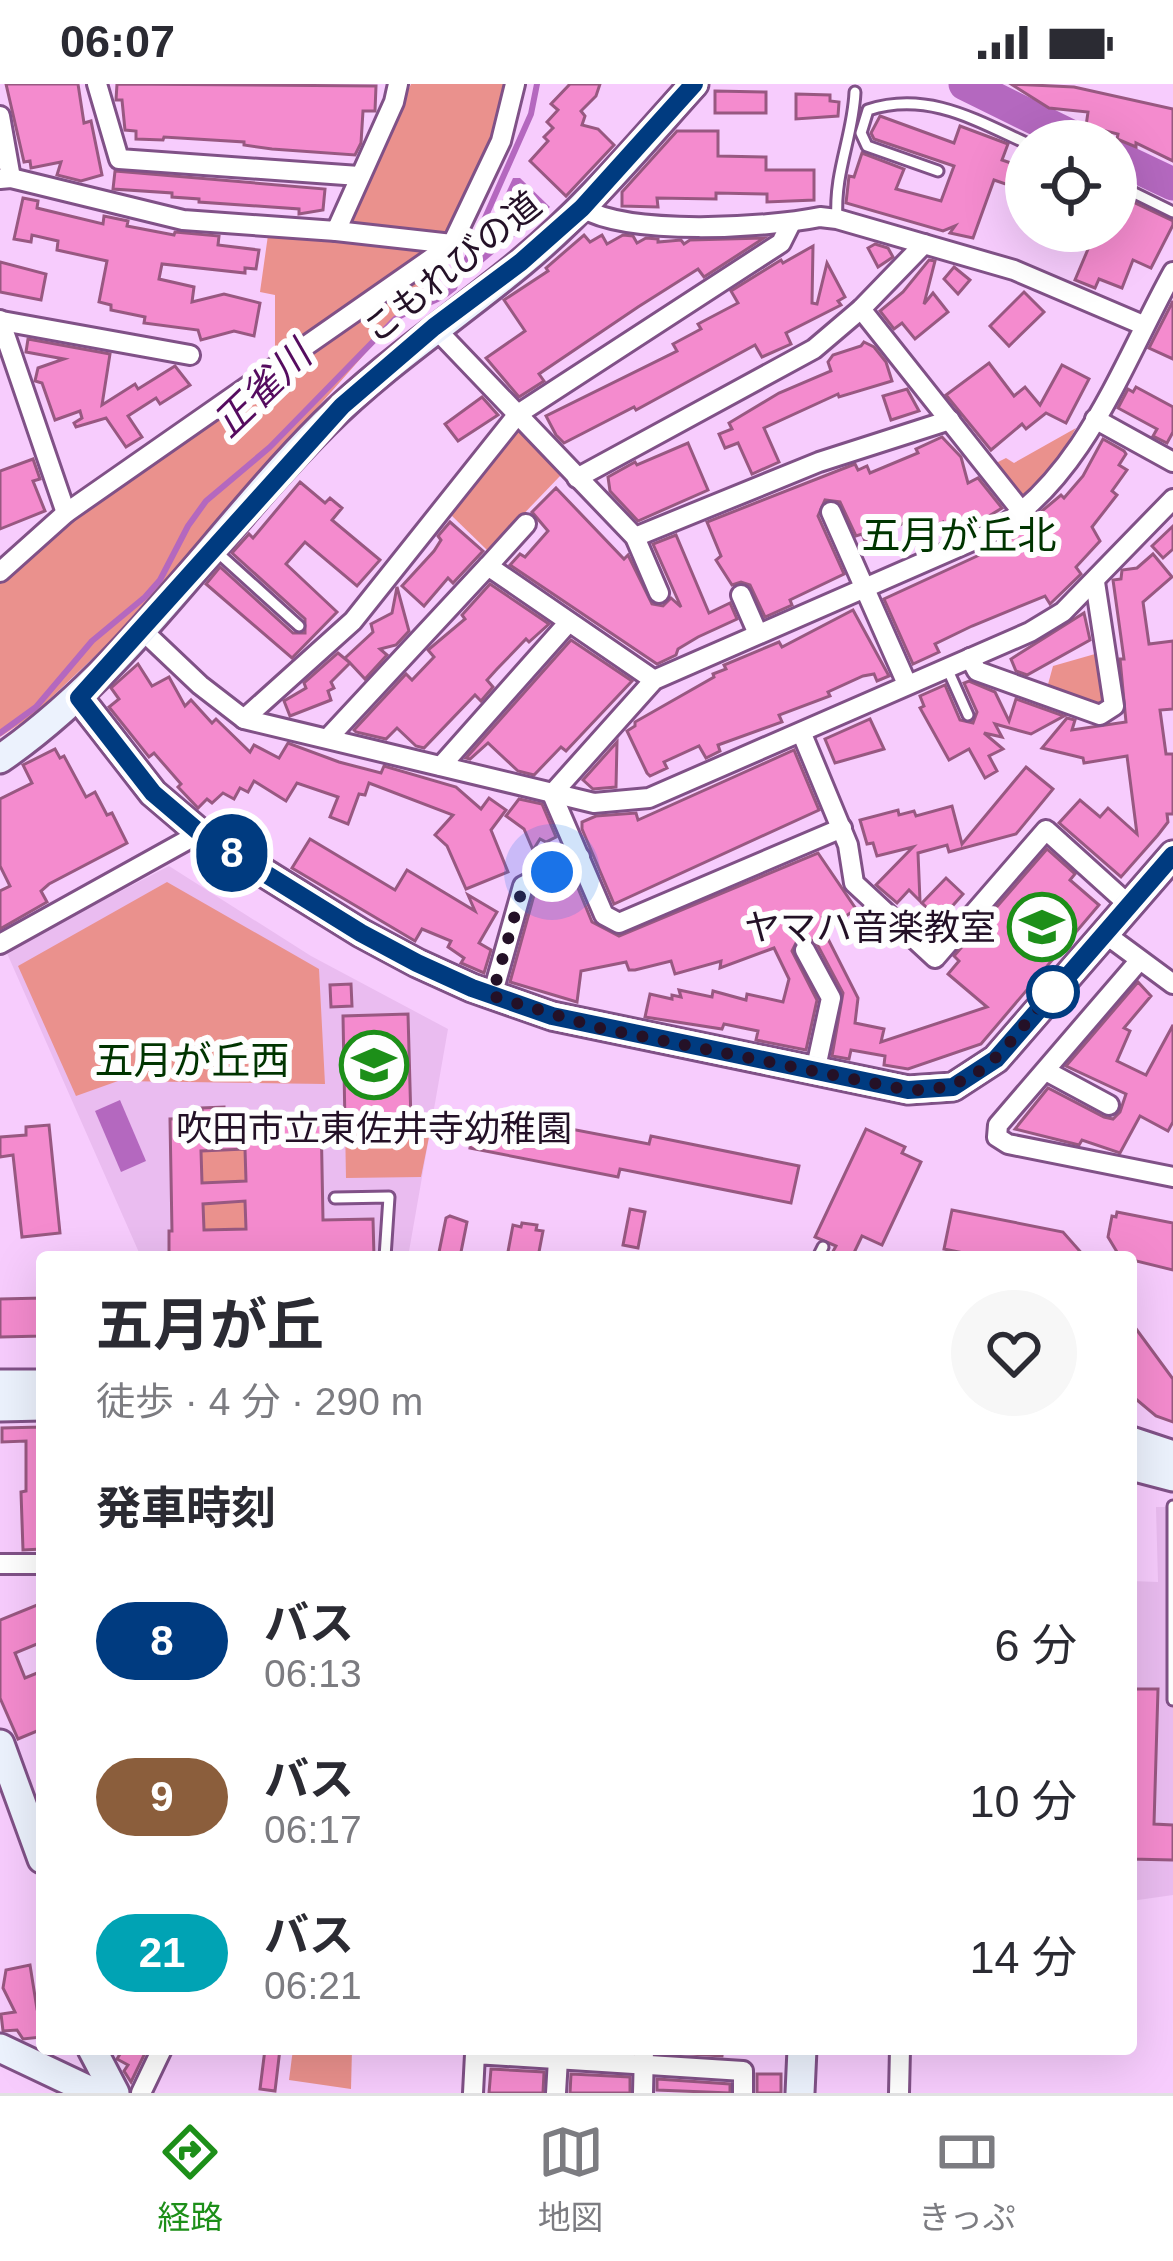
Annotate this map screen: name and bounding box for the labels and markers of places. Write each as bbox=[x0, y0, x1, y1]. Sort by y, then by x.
school or university icon: ヤマハ音楽教室 bbox=[1007, 892, 1077, 962]
place label: ヤマハ音楽教室 bbox=[744, 907, 996, 948]
unlabelled marker bbox=[1028, 967, 1078, 1017]
school or university icon: 吹田市立東佐井寺幼稚園 bbox=[339, 1030, 409, 1100]
place label: 吹田市立東佐井寺幼稚園 bbox=[176, 1108, 572, 1149]

